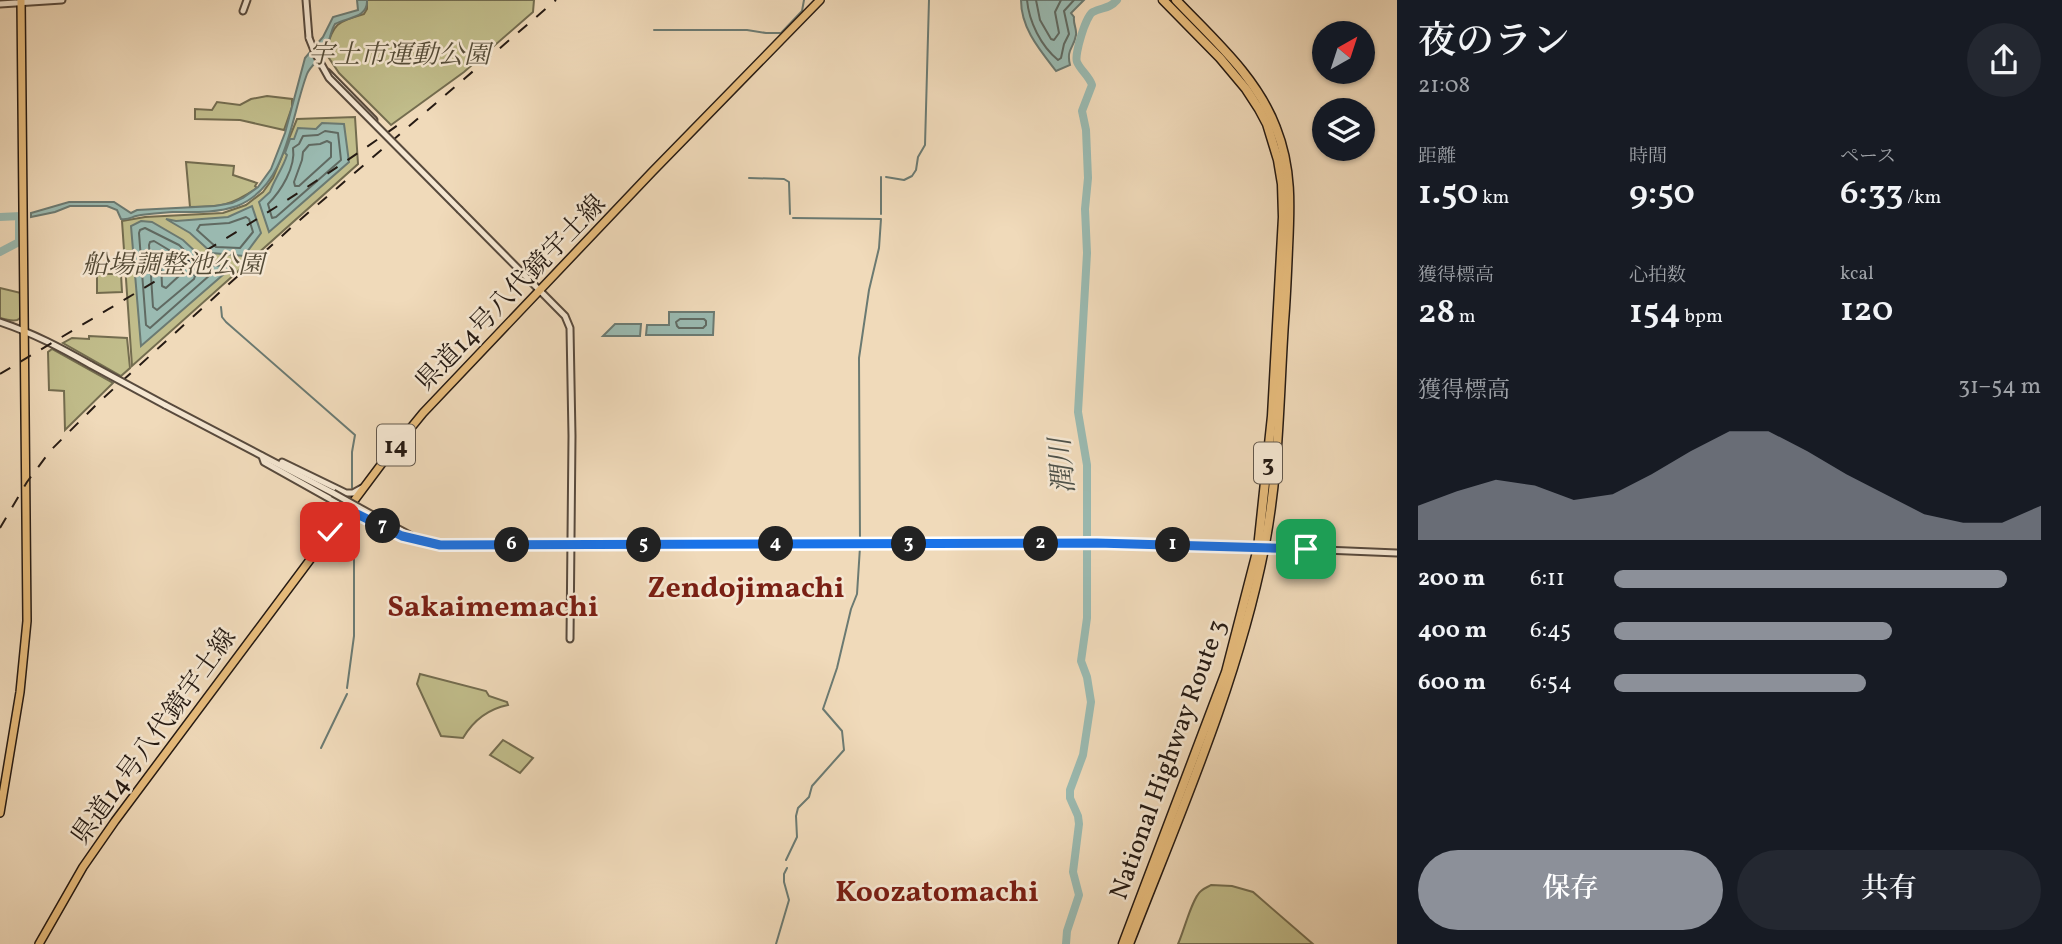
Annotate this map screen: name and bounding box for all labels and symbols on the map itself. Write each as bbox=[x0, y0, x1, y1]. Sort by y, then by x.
north arrow bbox=[1312, 21, 1376, 84]
park label: 宇土市運動公園 bbox=[308, 38, 494, 74]
street label: 県道14号八代鏡宇土線 bbox=[408, 188, 615, 399]
park label: 船場調整池公園 bbox=[82, 248, 268, 284]
road number: 14 bbox=[377, 424, 415, 466]
water label: 潤川 bbox=[1041, 433, 1085, 495]
road number: 3 bbox=[1254, 442, 1282, 484]
pin bbox=[300, 502, 360, 562]
pin: 7 bbox=[366, 508, 400, 544]
pin bbox=[1276, 519, 1336, 579]
pin: 4 bbox=[758, 526, 794, 562]
pin: 3 bbox=[892, 526, 926, 562]
pin: 2 bbox=[1024, 526, 1058, 562]
pin: 6 bbox=[494, 528, 530, 562]
pin: 5 bbox=[626, 528, 662, 562]
pin: 1 bbox=[1156, 528, 1190, 562]
district label: Zendojimachi bbox=[647, 568, 845, 610]
district label: Sakaimemachi bbox=[387, 587, 599, 629]
street label: National Highway Route 3 bbox=[1101, 615, 1236, 905]
street label: 県道14号八代鏡宇土線 bbox=[64, 622, 245, 853]
district label: Koozatomachi bbox=[835, 872, 1039, 914]

